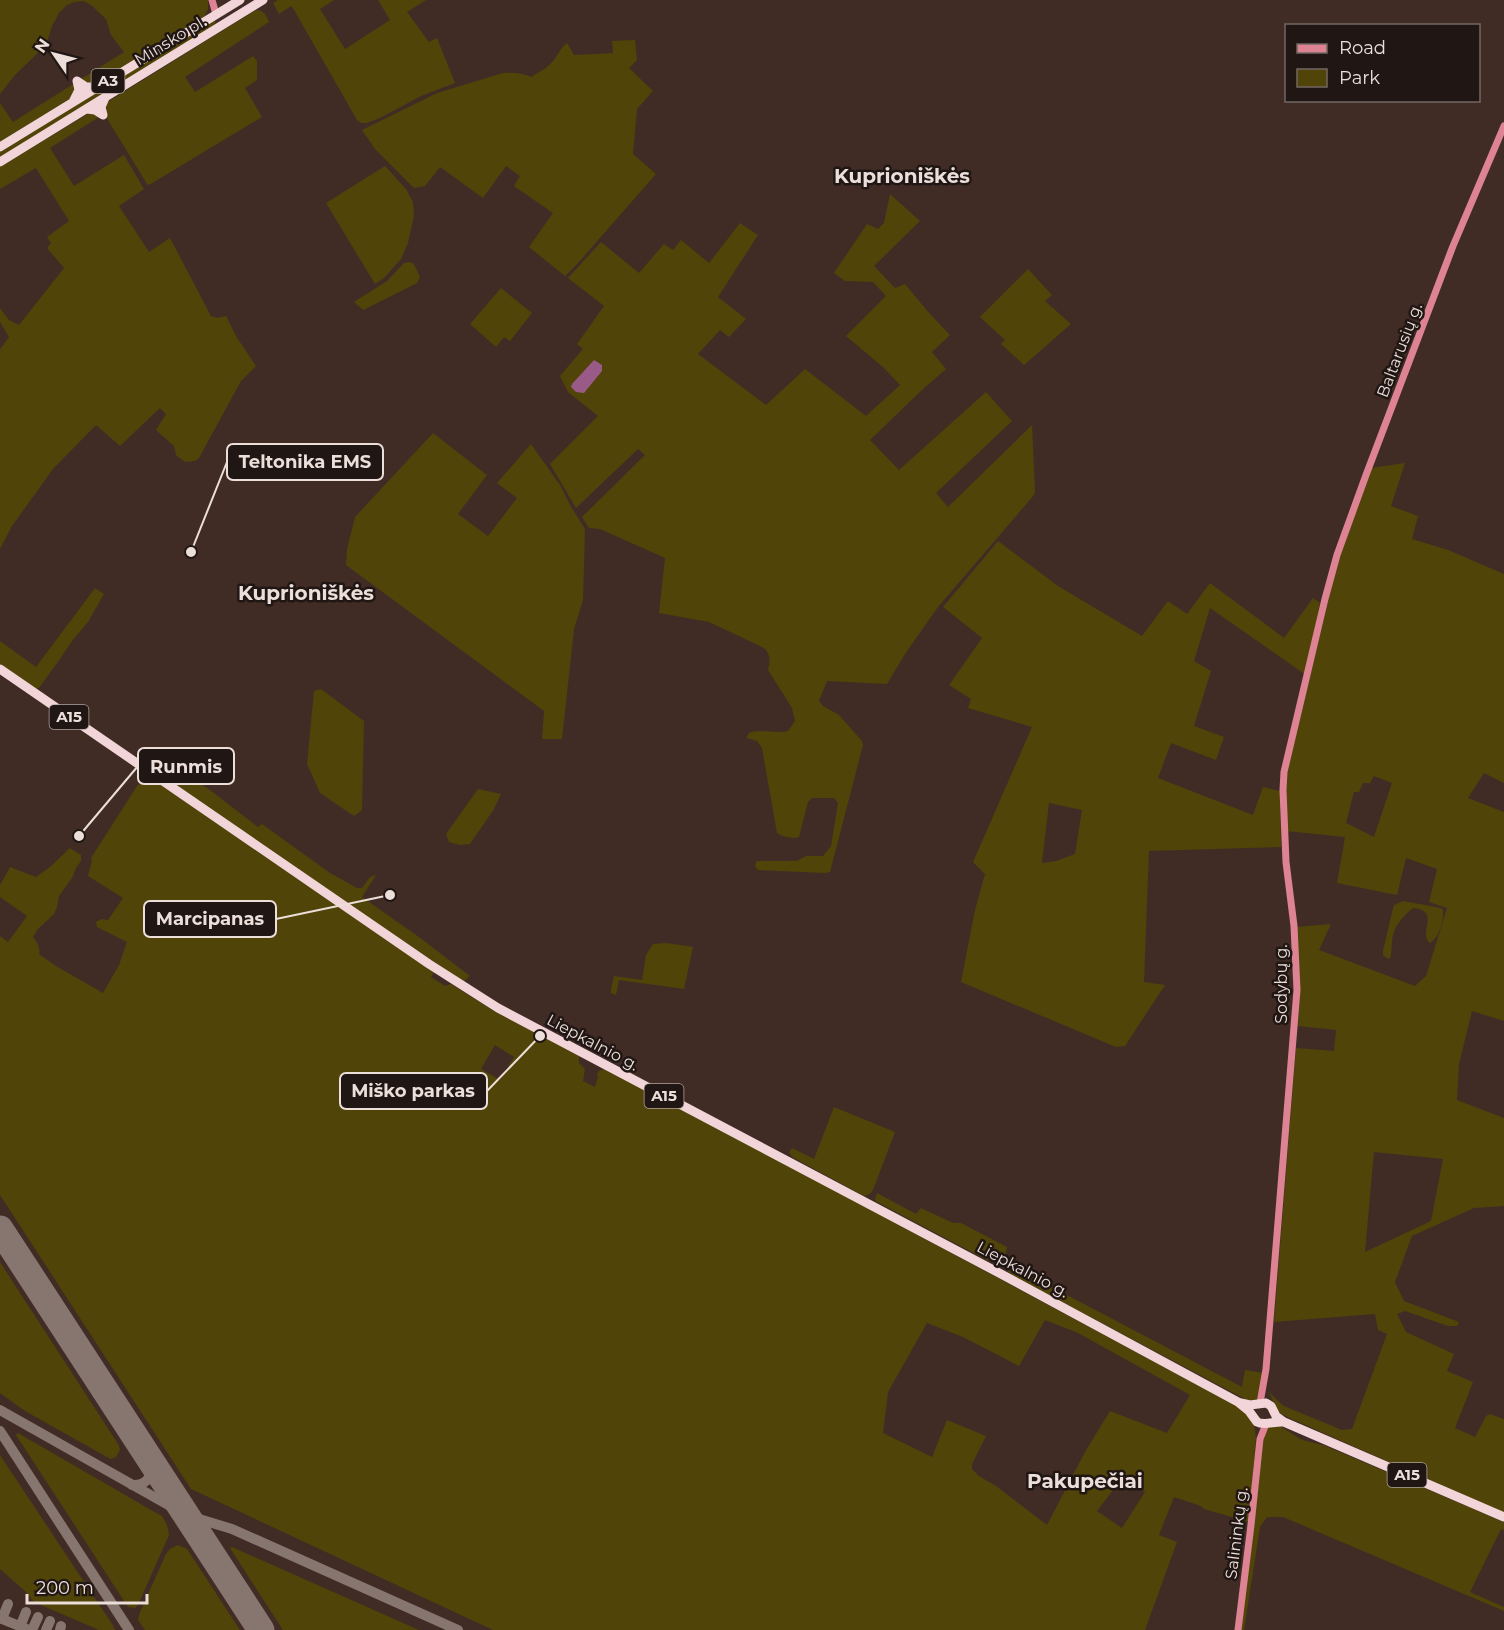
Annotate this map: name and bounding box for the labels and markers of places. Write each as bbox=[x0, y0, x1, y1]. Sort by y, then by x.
callout: Teltonika EMS bbox=[227, 444, 383, 480]
callout: Runmis bbox=[138, 748, 234, 784]
callout: Marcipanas bbox=[144, 901, 276, 937]
callout: Miško parkas bbox=[340, 1073, 487, 1109]

